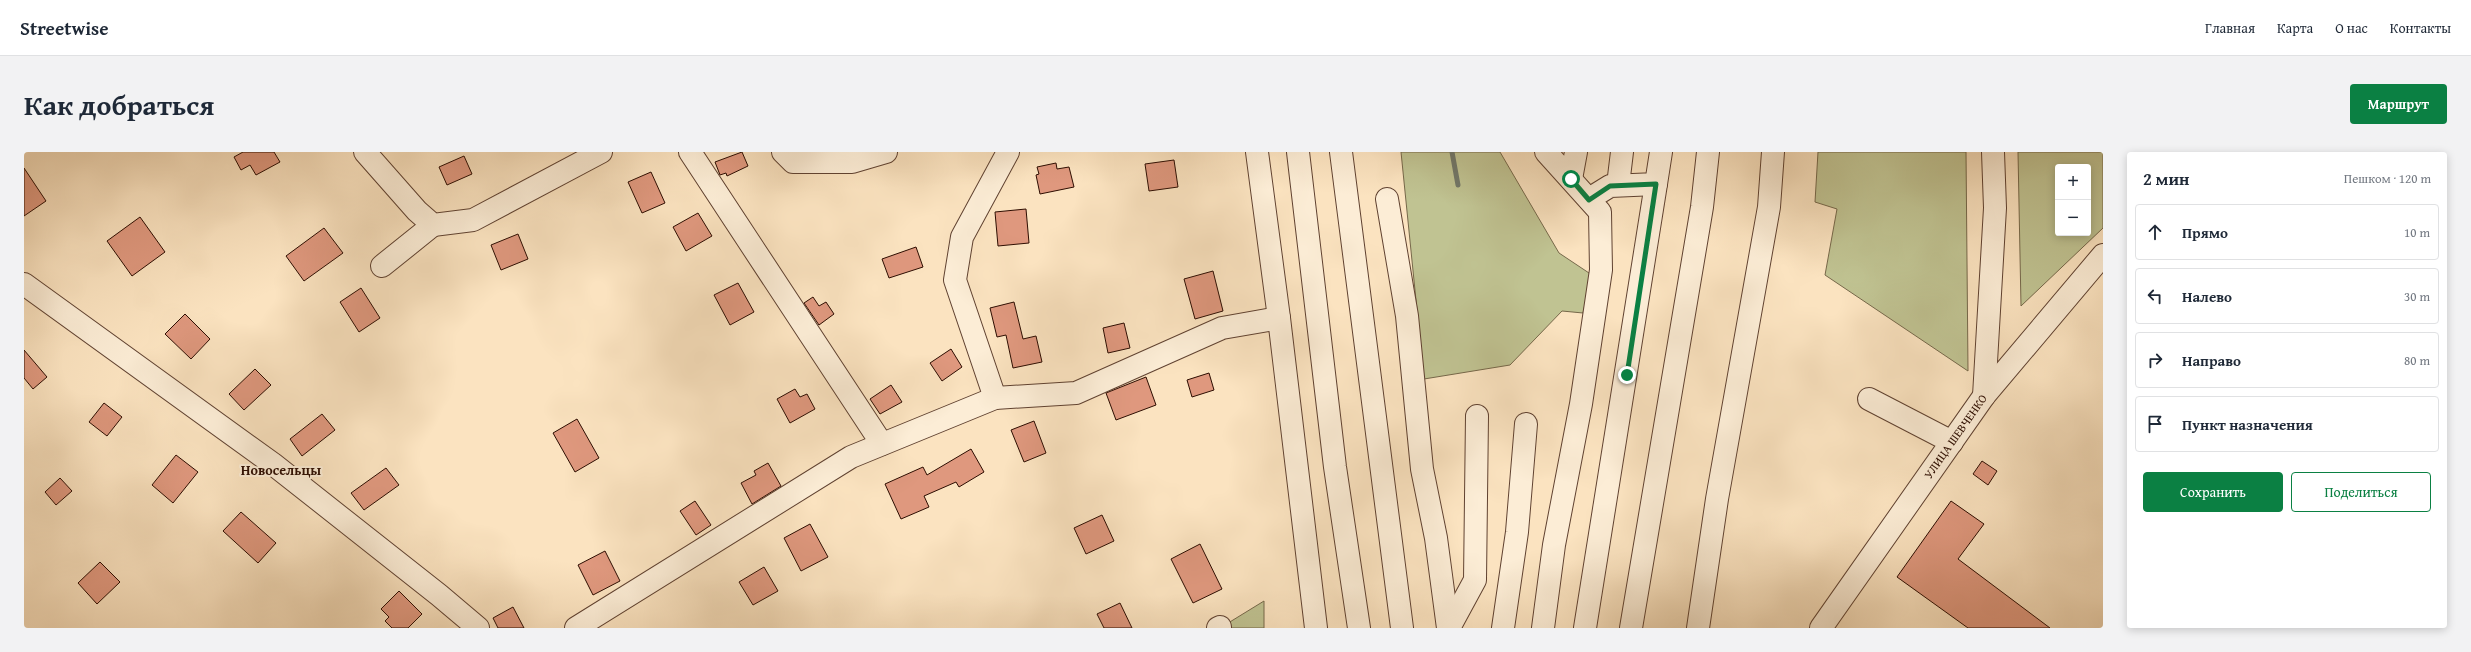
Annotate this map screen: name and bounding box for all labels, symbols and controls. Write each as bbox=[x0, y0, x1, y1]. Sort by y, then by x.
text: Streetwise bbox=[20, 14, 109, 42]
text: Главная bbox=[2205, 18, 2255, 38]
text: Карта bbox=[2277, 18, 2313, 38]
text: О нас bbox=[2335, 18, 2368, 38]
text: Контакты bbox=[2390, 18, 2451, 38]
text: Как добраться bbox=[24, 84, 214, 125]
button: Маршрут bbox=[2350, 84, 2447, 124]
map controls bbox=[2055, 164, 2091, 236]
button: + bbox=[2055, 164, 2091, 200]
text: 2 мин bbox=[2143, 166, 2189, 191]
text: Пешком · 120 m bbox=[2344, 169, 2431, 188]
route start bbox=[1562, 170, 1580, 188]
button: − bbox=[2055, 200, 2091, 236]
icon: ahead bbox=[2144, 221, 2166, 243]
text: Прямо bbox=[2182, 222, 2228, 243]
text: 10 m bbox=[2404, 223, 2430, 242]
icon: left bbox=[2144, 285, 2166, 307]
text: Налево bbox=[2182, 286, 2232, 307]
text: 30 m bbox=[2404, 287, 2430, 306]
icon: right bbox=[2144, 349, 2166, 371]
text: Направо bbox=[2182, 350, 2241, 371]
text: 80 m bbox=[2404, 351, 2430, 370]
route end bbox=[1618, 366, 1636, 384]
street label: УЛИЦА ШЕВЧЕНКО bbox=[1919, 391, 1991, 482]
icon: arrive bbox=[2144, 413, 2166, 435]
text: Пункт назначения bbox=[2182, 414, 2313, 435]
district label: Новосельцы bbox=[241, 460, 321, 480]
button: Сохранить bbox=[2143, 472, 2283, 512]
button: Поделиться bbox=[2291, 472, 2431, 512]

